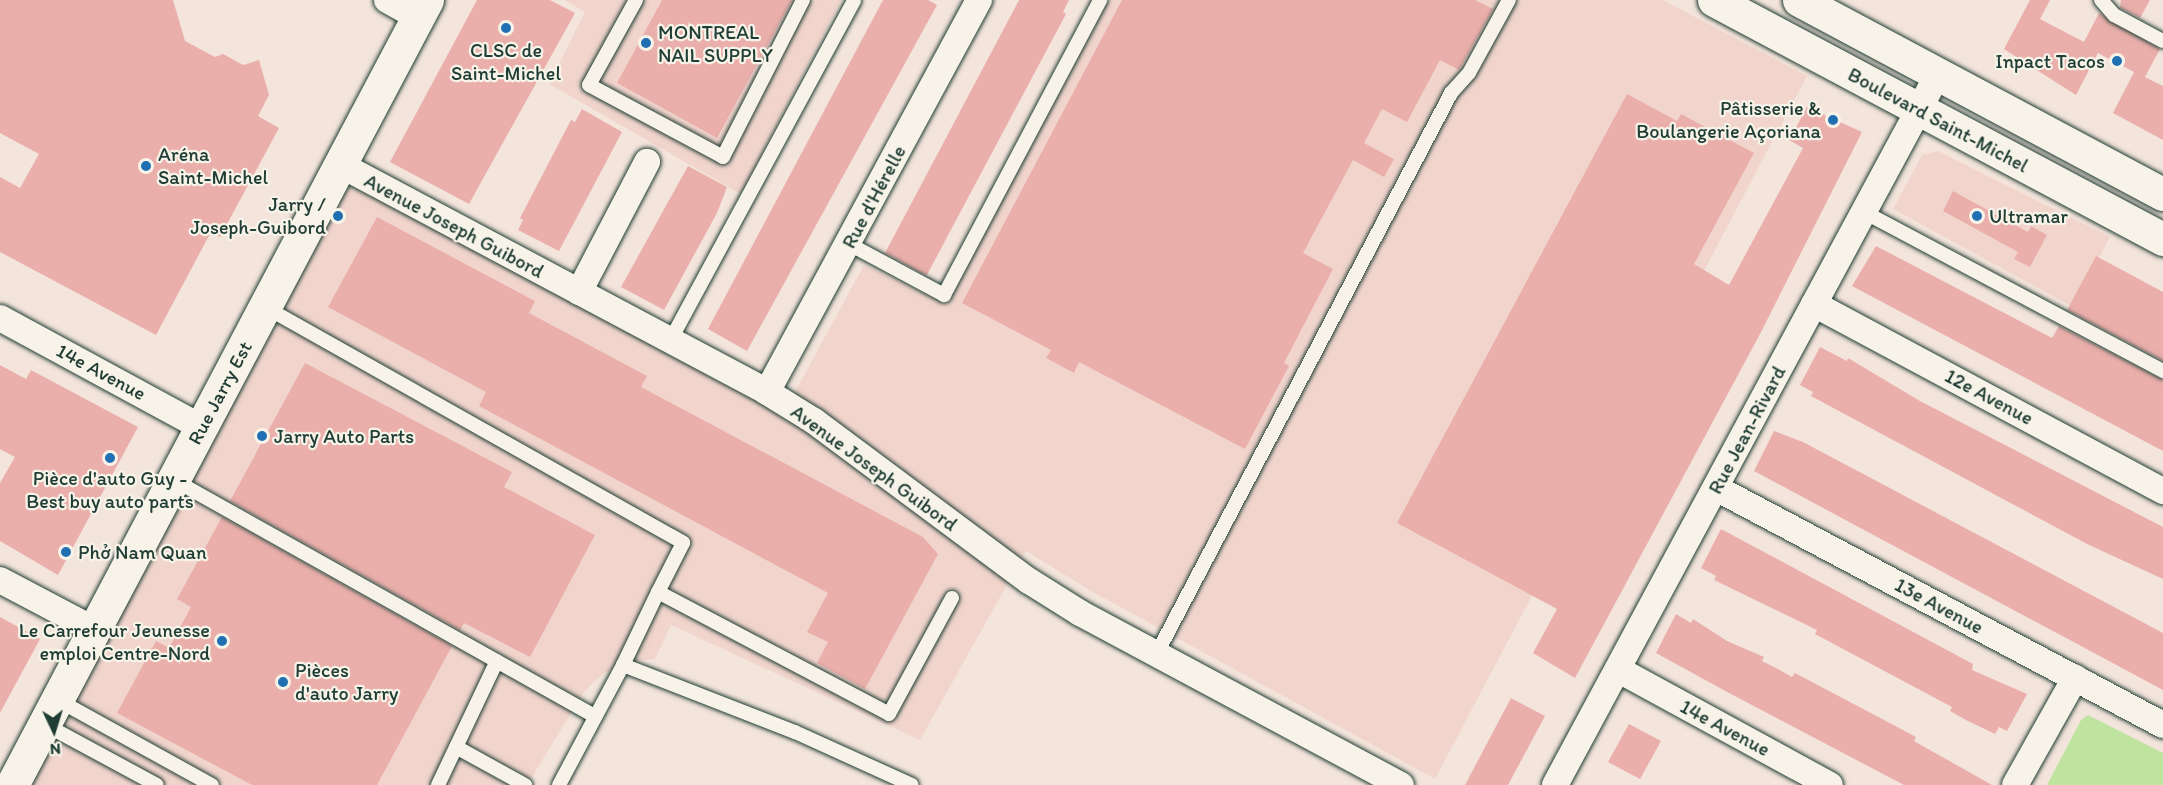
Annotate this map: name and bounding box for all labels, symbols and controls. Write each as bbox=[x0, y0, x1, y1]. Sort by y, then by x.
marker: CLSC de Saint-Michel bbox=[497, 19, 515, 37]
place label: MONTREAL NAIL SUPPLY bbox=[658, 20, 773, 67]
marker: MONTREAL NAIL SUPPLY bbox=[639, 36, 653, 50]
place label: CLSC de Saint-Michel bbox=[451, 39, 561, 86]
place label: Inpact Tacos bbox=[1996, 49, 2105, 73]
marker: Inpact Tacos bbox=[2110, 54, 2124, 68]
street label: Boulevard Saint-Michel bbox=[1843, 62, 2033, 178]
place label: Pâtisserie & Boulangerie Açoriana bbox=[1636, 96, 1821, 143]
marker: Pâtisserie & Boulangerie Açoriana bbox=[1826, 113, 1840, 127]
street label: Rue d'Hérelle bbox=[837, 141, 911, 253]
place label: Aréna Saint-Michel bbox=[158, 142, 268, 189]
marker: Aréna Saint-Michel bbox=[139, 159, 153, 173]
street label: Avenue Joseph Guibord bbox=[361, 169, 547, 283]
place label: Jarry / Joseph-Guibord bbox=[190, 192, 326, 239]
place label: Ultramar bbox=[1989, 204, 2068, 228]
marker: Jarry / Joseph-Guibord bbox=[331, 209, 345, 223]
marker: Ultramar bbox=[1970, 209, 1984, 223]
street label: Rue Jarry Est bbox=[183, 337, 257, 449]
street label: 14e Avenue bbox=[52, 338, 150, 406]
street label: Rue Jean-Rivard bbox=[1703, 362, 1791, 498]
street label: 12e Avenue bbox=[1941, 364, 2037, 430]
street label: Avenue Joseph Guibord bbox=[786, 400, 962, 536]
place label: Jarry Auto Parts bbox=[274, 424, 415, 448]
marker: Jarry Auto Parts bbox=[255, 429, 269, 443]
marker: Pièce d'auto Guy - Best buy auto parts bbox=[103, 451, 117, 465]
place label: Pièce d'auto Guy - Best buy auto parts bbox=[26, 467, 194, 514]
place label: Phở Nam Quan bbox=[78, 540, 207, 564]
marker: Phở Nam Quan bbox=[59, 545, 73, 559]
street label: 13e Avenue bbox=[1891, 573, 1987, 639]
place label: Le Carrefour Jeunesse emploi Centre-Nord bbox=[18, 618, 210, 665]
marker: Le Carrefour Jeunesse emploi Centre-Nord bbox=[215, 634, 229, 648]
place label: Pièces d'auto Jarry bbox=[295, 658, 398, 705]
marker: Pièces d'auto Jarry bbox=[276, 675, 290, 689]
street label: 14e Avenue bbox=[1676, 694, 1774, 762]
north arrow bbox=[24, 701, 84, 761]
text: N bbox=[49, 740, 61, 759]

